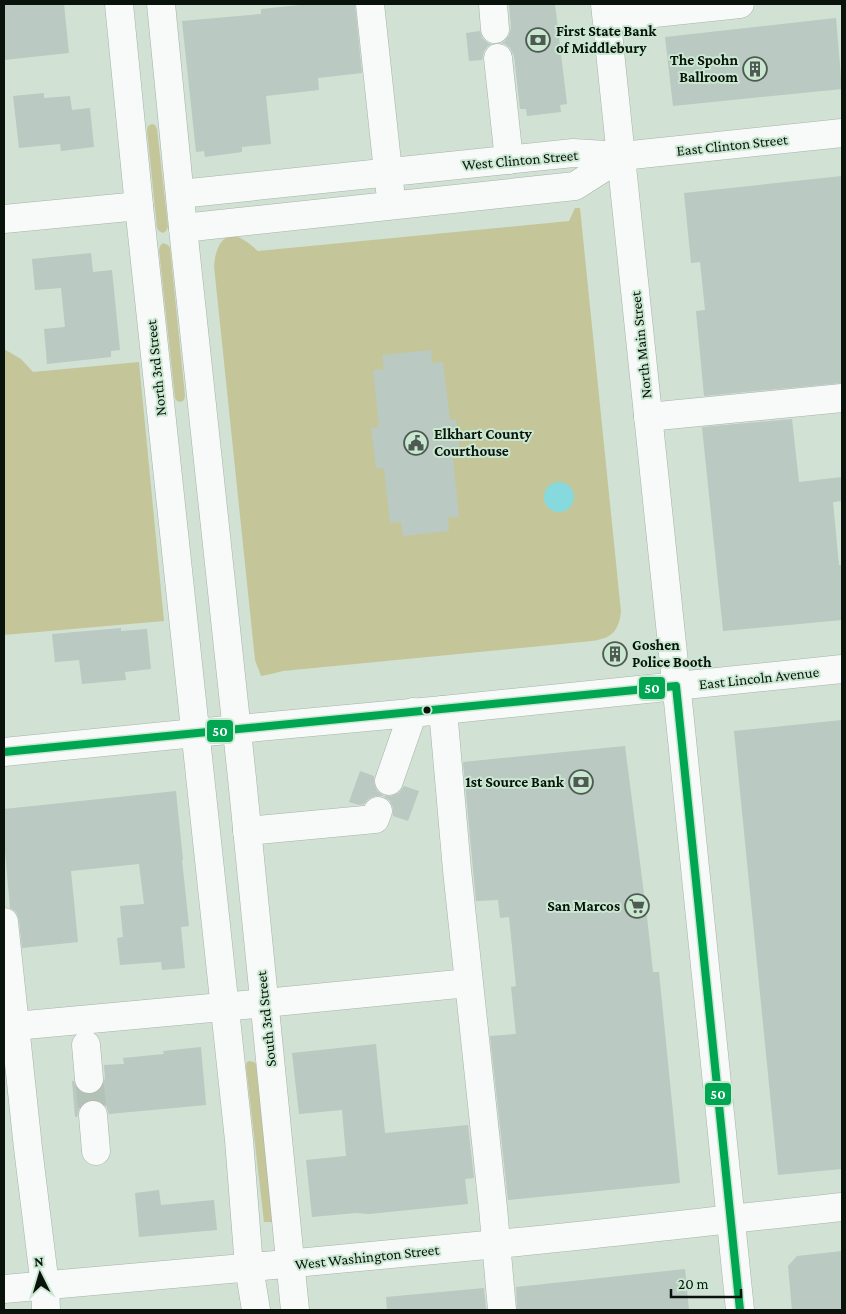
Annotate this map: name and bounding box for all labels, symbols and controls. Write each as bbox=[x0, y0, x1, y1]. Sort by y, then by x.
place label: First State Bank of Middlebury bbox=[556, 23, 657, 56]
bank icon: First State Bank of Middlebury bbox=[525, 27, 551, 53]
place label: The Spohn Ballroom bbox=[670, 52, 738, 85]
building icon: The Spohn Ballroom bbox=[742, 56, 768, 82]
street label: East Clinton Street bbox=[676, 131, 789, 159]
street label: West Clinton Street bbox=[461, 147, 580, 173]
street label: North Main Street bbox=[627, 290, 655, 399]
street label: North 3rd Street bbox=[143, 318, 169, 417]
place label: Elkhart County Courthouse bbox=[434, 426, 532, 459]
public building icon: Elkhart County Courthouse bbox=[403, 430, 429, 456]
place label: Goshen Police Booth bbox=[632, 637, 712, 670]
building icon: Goshen Police Booth bbox=[602, 641, 628, 667]
street label: East Lincoln Avenue bbox=[698, 664, 820, 692]
line badge: 50 bbox=[638, 676, 666, 700]
text: 50 bbox=[644, 680, 660, 696]
unlabelled marker bbox=[422, 705, 432, 715]
line badge: 50 bbox=[206, 719, 234, 743]
text: 50 bbox=[212, 723, 228, 739]
bank icon: 1st Source Bank bbox=[568, 769, 594, 795]
place label: 1st Source Bank bbox=[465, 774, 565, 790]
supermarket icon: San Marcos bbox=[624, 893, 650, 919]
place label: San Marcos bbox=[547, 898, 620, 914]
street label: South 3rd Street bbox=[253, 969, 279, 1068]
line badge: 50 bbox=[704, 1082, 732, 1106]
text: 50 bbox=[710, 1086, 726, 1102]
street label: West Washington Street bbox=[294, 1241, 441, 1274]
north arrow bbox=[15, 1249, 65, 1299]
text: N bbox=[33, 1253, 45, 1269]
scale bar bbox=[671, 1266, 741, 1298]
text: 20 m bbox=[678, 1276, 709, 1292]

